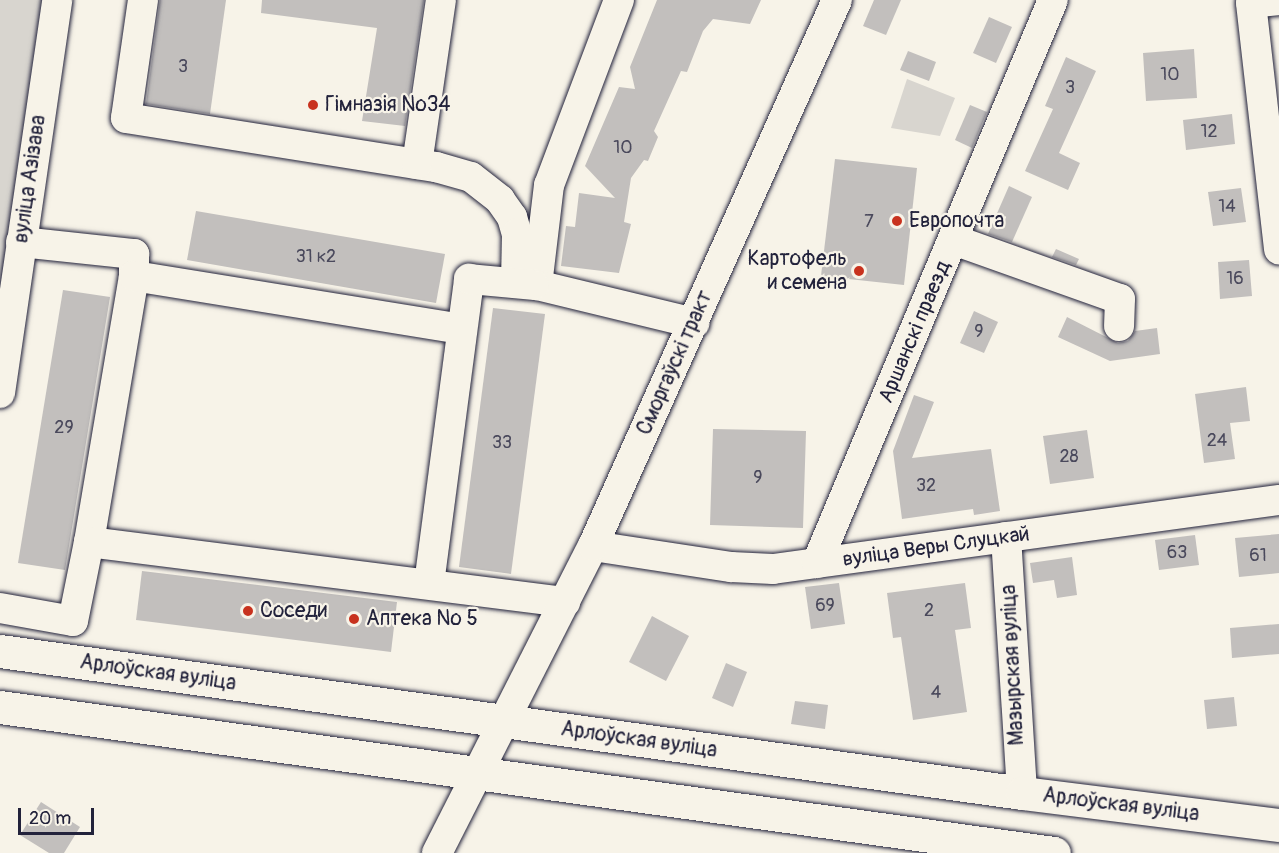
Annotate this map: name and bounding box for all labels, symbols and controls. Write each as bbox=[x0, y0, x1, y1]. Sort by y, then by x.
house number: 3 bbox=[178, 56, 188, 78]
house number: 10 bbox=[1160, 64, 1180, 86]
house number: 3 bbox=[1065, 77, 1075, 99]
place label: Гімназія №34 bbox=[325, 92, 451, 118]
marker: Гімназія №34 bbox=[306, 98, 320, 112]
street label: вуліца Азізава bbox=[9, 113, 51, 245]
house number: 12 bbox=[1200, 121, 1218, 143]
house number: 10 bbox=[613, 137, 633, 159]
house number: 14 bbox=[1218, 196, 1236, 218]
place label: Европочта bbox=[909, 208, 1004, 234]
house number: 7 bbox=[864, 211, 874, 233]
marker: Европочта bbox=[890, 214, 904, 228]
house number: 31 к2 bbox=[296, 246, 336, 268]
place label: Картофель и семена bbox=[748, 246, 847, 296]
street label: Аршанскі праезд bbox=[874, 257, 956, 407]
marker: Картофель и семена bbox=[852, 264, 866, 278]
house number: 16 bbox=[1226, 268, 1244, 290]
street label: Сморгаўскі тракт bbox=[632, 287, 718, 439]
house number: 9 bbox=[974, 321, 984, 343]
house number: 29 bbox=[54, 417, 74, 439]
house number: 24 bbox=[1207, 430, 1227, 452]
house number: 33 bbox=[492, 432, 512, 454]
house number: 28 bbox=[1059, 446, 1079, 468]
house number: 9 bbox=[753, 467, 763, 489]
house number: 32 bbox=[916, 475, 936, 497]
street label: вуліца Веры Слуцкай bbox=[841, 521, 1031, 573]
house number: 63 bbox=[1167, 542, 1187, 564]
house number: 61 bbox=[1249, 545, 1267, 567]
street label: Мазырская вуліца bbox=[996, 584, 1030, 746]
house number: 69 bbox=[815, 595, 835, 617]
place label: Соседи bbox=[260, 598, 327, 624]
house number: 2 bbox=[924, 600, 934, 622]
marker: Соседи bbox=[241, 604, 255, 618]
place label: Аптека № 5 bbox=[366, 606, 478, 632]
marker: Аптека № 5 bbox=[347, 612, 361, 626]
street label: Арлоўская вуліца bbox=[78, 650, 238, 696]
house number: 4 bbox=[931, 682, 941, 704]
street label: Арлоўская вуліца bbox=[559, 717, 719, 763]
street label: Арлоўская вуліца bbox=[1041, 783, 1201, 827]
scale bar bbox=[21, 796, 98, 834]
text: 20 m bbox=[29, 807, 71, 830]

